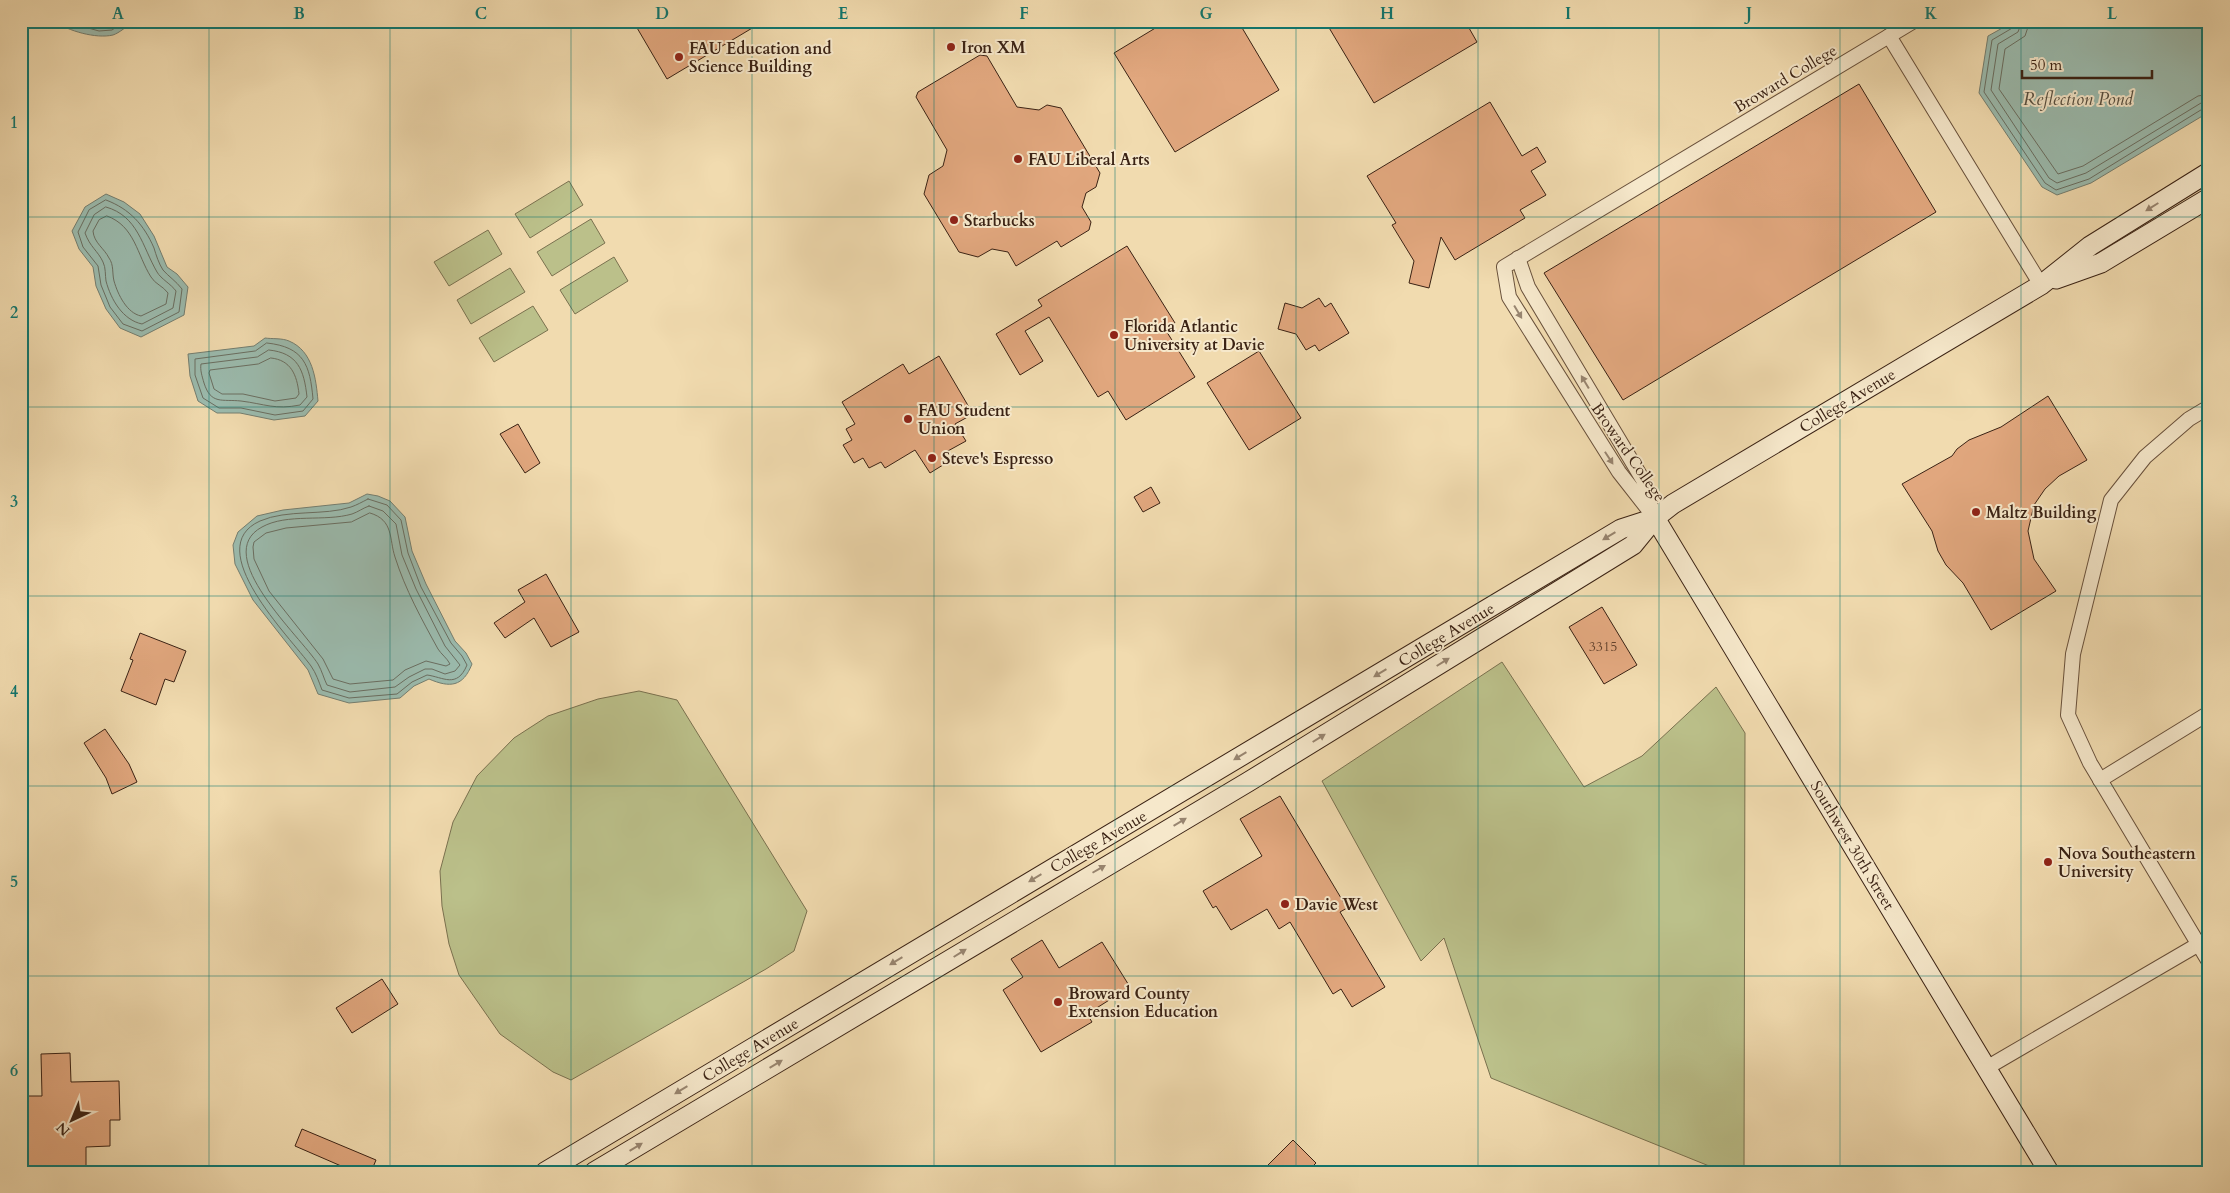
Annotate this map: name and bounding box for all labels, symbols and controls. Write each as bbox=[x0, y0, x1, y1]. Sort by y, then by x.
text: A bbox=[112, 3, 124, 25]
text: B bbox=[293, 3, 305, 25]
text: C bbox=[475, 3, 487, 25]
text: D bbox=[655, 3, 669, 25]
text: E bbox=[838, 3, 848, 25]
text: F bbox=[1019, 3, 1029, 25]
text: G bbox=[1199, 3, 1213, 25]
text: H bbox=[1380, 3, 1394, 25]
text: I bbox=[1565, 3, 1571, 25]
text: J bbox=[1744, 3, 1752, 25]
text: K bbox=[1925, 3, 1938, 25]
text: L bbox=[2107, 3, 2118, 25]
place label: Iron XM bbox=[961, 37, 1026, 59]
place label: FAU Education and Science Building bbox=[689, 38, 832, 78]
street label: Broward College bbox=[1730, 39, 1841, 118]
marker: Iron XM bbox=[945, 41, 957, 53]
scale bar bbox=[2022, 48, 2152, 80]
marker: FAU Education and Science Building bbox=[673, 51, 685, 63]
text: 50 m bbox=[2030, 55, 2062, 75]
water label: Reflection Pond bbox=[2023, 87, 2134, 112]
text: 1 bbox=[10, 112, 18, 134]
place label: FAU Liberal Arts bbox=[1028, 149, 1150, 171]
marker: FAU Liberal Arts bbox=[1012, 153, 1024, 165]
one-way arrow bbox=[2146, 202, 2159, 212]
place label: Starbucks bbox=[964, 210, 1035, 232]
marker: Starbucks bbox=[948, 214, 960, 226]
text: 2 bbox=[10, 302, 18, 324]
one-way arrow bbox=[1514, 306, 1523, 319]
place label: Florida Atlantic University at Davie bbox=[1124, 316, 1265, 356]
marker: Florida Atlantic University at Davie bbox=[1108, 329, 1120, 341]
street label: College Avenue bbox=[1795, 363, 1900, 438]
one-way arrow bbox=[1580, 376, 1589, 389]
street label: Broward College bbox=[1586, 399, 1671, 507]
place label: FAU Student Union bbox=[918, 400, 1010, 440]
marker: FAU Student Union bbox=[902, 413, 914, 425]
place label: Steve's Espresso bbox=[942, 448, 1053, 470]
one-way arrow bbox=[1605, 451, 1614, 465]
marker: Steve's Espresso bbox=[926, 452, 938, 464]
text: 3 bbox=[10, 491, 18, 513]
place label: Maltz Building bbox=[1986, 502, 2097, 524]
marker: Maltz Building bbox=[1970, 506, 1982, 518]
one-way arrow bbox=[1603, 531, 1616, 540]
street label: College Avenue bbox=[1394, 597, 1499, 672]
house number: 3315 bbox=[1589, 637, 1617, 656]
one-way arrow bbox=[1436, 657, 1449, 666]
one-way arrow bbox=[1373, 669, 1386, 678]
text: 4 bbox=[10, 681, 18, 703]
one-way arrow bbox=[1313, 733, 1326, 742]
one-way arrow bbox=[1234, 752, 1247, 761]
street label: Southwest 30th Street bbox=[1805, 777, 1899, 914]
street label: College Avenue bbox=[1046, 805, 1151, 879]
one-way arrow bbox=[1174, 818, 1187, 827]
place label: Nova Southeastern University bbox=[2058, 843, 2196, 883]
marker: Nova Southeastern University bbox=[2042, 856, 2054, 868]
one-way arrow bbox=[1092, 865, 1107, 873]
text: 5 bbox=[10, 871, 18, 893]
one-way arrow bbox=[1029, 873, 1042, 882]
place label: Davie West bbox=[1295, 894, 1378, 916]
marker: Davie West bbox=[1279, 898, 1291, 910]
one-way arrow bbox=[954, 948, 967, 957]
one-way arrow bbox=[889, 957, 902, 966]
place label: Broward County Extension Education bbox=[1068, 983, 1219, 1023]
marker: Broward County Extension Education bbox=[1052, 996, 1064, 1008]
street label: College Avenue bbox=[698, 1012, 803, 1087]
one-way arrow bbox=[770, 1059, 783, 1068]
text: 6 bbox=[10, 1060, 18, 1082]
one-way arrow bbox=[675, 1086, 688, 1095]
north arrow bbox=[48, 1096, 98, 1146]
text: N bbox=[52, 1118, 74, 1140]
one-way arrow bbox=[630, 1142, 643, 1151]

